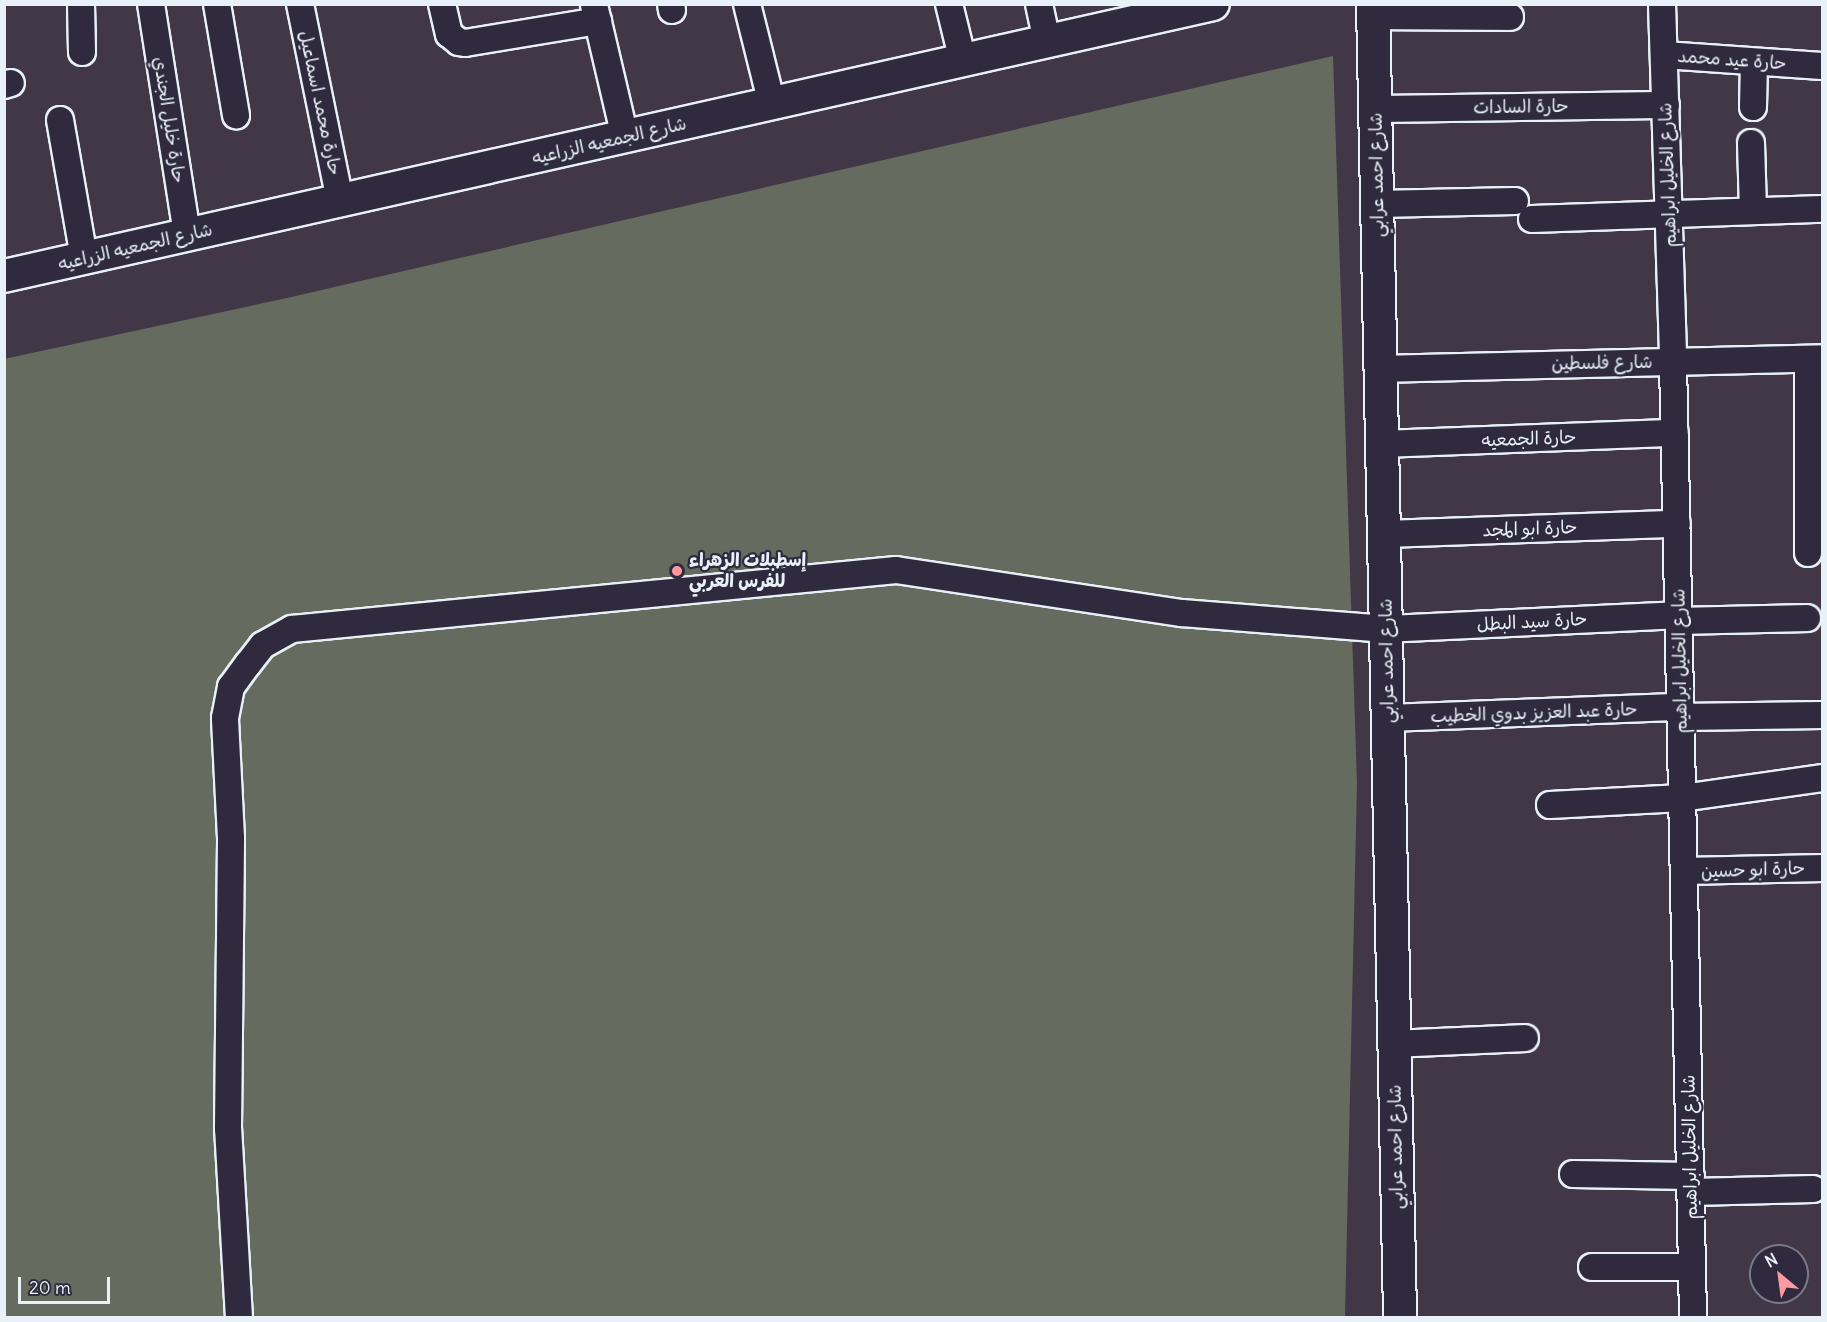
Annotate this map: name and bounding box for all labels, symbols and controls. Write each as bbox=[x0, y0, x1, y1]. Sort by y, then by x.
street label: حارة محمد اسماعيل bbox=[294, 29, 346, 177]
street label: حارة عيد محمد bbox=[1677, 45, 1787, 75]
street label: حارة خليل الجندي bbox=[148, 55, 190, 185]
street label: حارة السادات bbox=[1473, 95, 1569, 119]
street label: شارع الخليل ابراهيم bbox=[1655, 102, 1681, 248]
street label: شارع الجمعيه الزراعيه bbox=[530, 113, 688, 169]
street label: شارع احمد عرابي bbox=[1365, 113, 1389, 237]
street label: شارع الجمعيه الزراعيه bbox=[56, 219, 214, 275]
street label: شارع فلسطين bbox=[1551, 351, 1653, 375]
street label: حارة الجمعيه bbox=[1481, 427, 1577, 451]
street label: حارة ابو المجد bbox=[1482, 517, 1578, 541]
place label: إسطبلات الزهراء للفرس العربي bbox=[689, 550, 806, 592]
marker: إسطبلات الزهراء للفرس العربي bbox=[670, 564, 684, 578]
street label: شارع الخليل ابراهيم bbox=[1668, 588, 1692, 734]
street label: شارع احمد عرابي bbox=[1375, 599, 1399, 723]
street label: حارة سيد البطل bbox=[1476, 608, 1588, 636]
street label: حارة عبد العزيز بدوي الخطيب bbox=[1430, 699, 1638, 727]
street label: حارة ابو حسين bbox=[1701, 857, 1805, 883]
street label: شارع الخليل ابراهيم bbox=[1678, 1074, 1702, 1220]
street label: شارع احمد عرابي bbox=[1384, 1085, 1408, 1209]
north arrow bbox=[1749, 1244, 1809, 1304]
text: N bbox=[1762, 1249, 1781, 1271]
scale bar bbox=[21, 1265, 112, 1303]
text: 20 m bbox=[29, 1276, 71, 1299]

